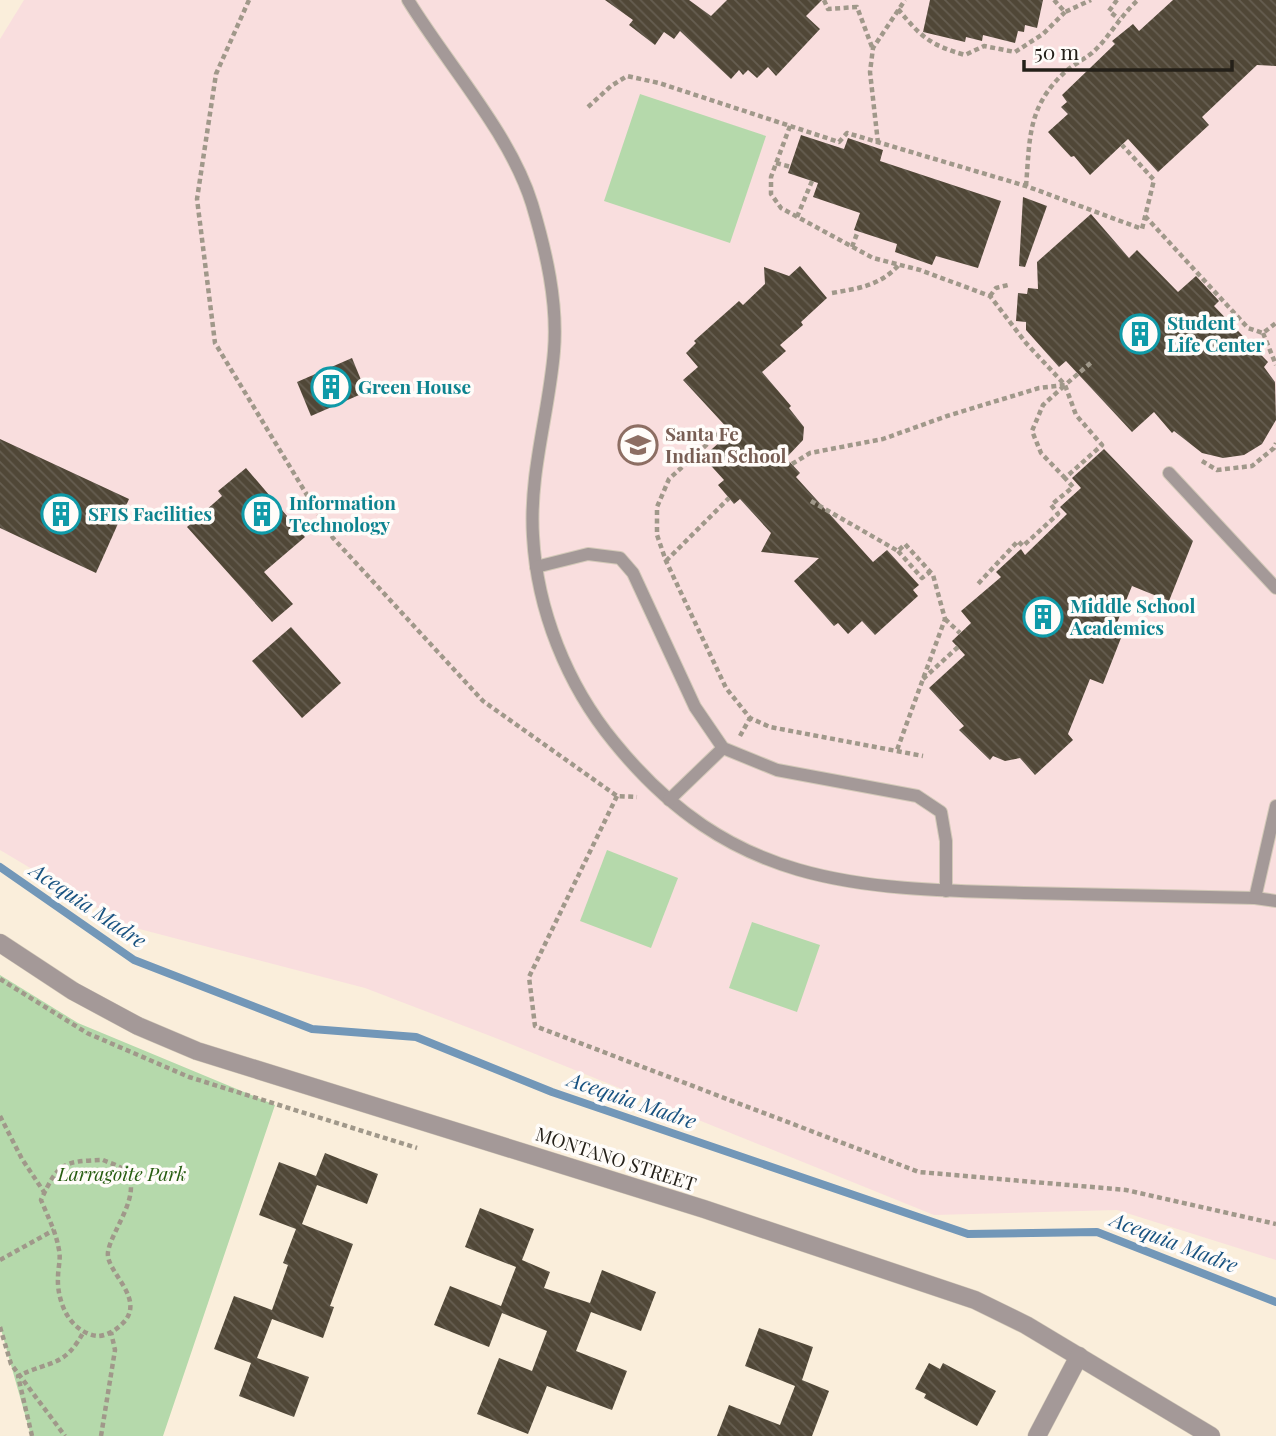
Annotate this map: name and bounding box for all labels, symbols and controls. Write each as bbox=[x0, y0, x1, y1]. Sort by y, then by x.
scale bar bbox=[1024, 28, 1232, 72]
text: 50 m bbox=[1034, 37, 1080, 65]
place label: Student Life Center bbox=[1167, 309, 1265, 357]
building icon: Student Life Center bbox=[1119, 313, 1161, 355]
building icon: Green House bbox=[310, 366, 352, 408]
place label: Green House bbox=[358, 373, 471, 399]
place label: Santa Fe Indian School bbox=[665, 420, 786, 468]
school or university icon: Santa Fe Indian School bbox=[617, 424, 659, 466]
place label: Information Technology bbox=[289, 489, 396, 537]
building icon: SFIS Facilities bbox=[40, 493, 82, 535]
building icon: Information Technology bbox=[241, 493, 283, 535]
place label: SFIS Facilities bbox=[88, 500, 212, 526]
place label: Middle School Academics bbox=[1069, 592, 1195, 640]
building icon: Middle School Academics bbox=[1022, 596, 1064, 638]
water label: Acequia Madre bbox=[24, 854, 153, 953]
water label: Acequia Madre bbox=[563, 1063, 701, 1134]
street label: MONTANO STREET bbox=[533, 1120, 700, 1196]
park label: Larragoite Park bbox=[57, 1160, 186, 1186]
water label: Acequia Madre bbox=[1105, 1203, 1242, 1278]

